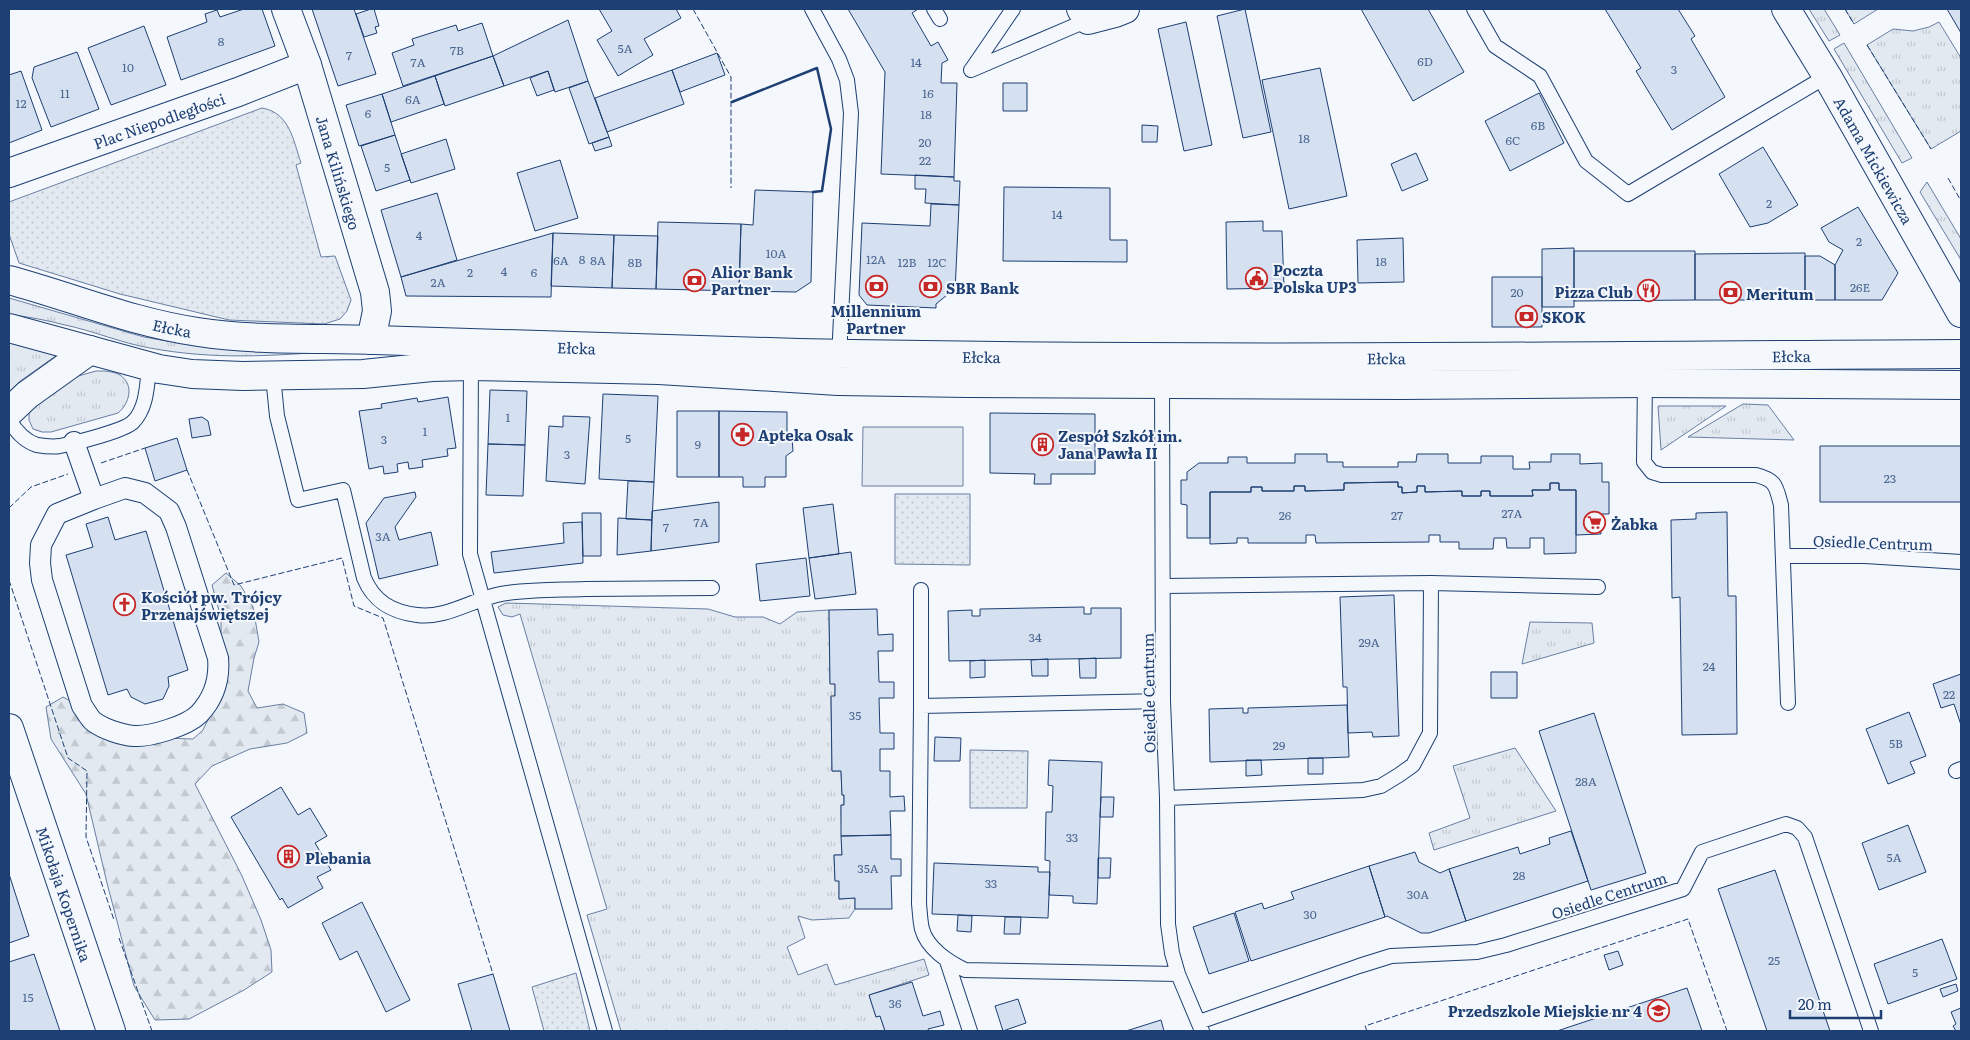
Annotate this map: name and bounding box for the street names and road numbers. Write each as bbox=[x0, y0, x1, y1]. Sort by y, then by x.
street label: Plac Niepodległości bbox=[90, 86, 228, 154]
street label: Adama Mickiewicza bbox=[1829, 92, 1920, 229]
street label: Jana Kilińskiego bbox=[311, 112, 367, 233]
street label: Ełcka bbox=[151, 312, 194, 343]
street label: Ełcka bbox=[557, 335, 597, 359]
street label: Ełcka bbox=[1772, 343, 1812, 367]
street label: Ełcka bbox=[962, 344, 1002, 368]
street label: Ełcka bbox=[1367, 346, 1407, 369]
street label: Osiedle Centrum bbox=[1812, 528, 1934, 556]
street label: Osiedle Centrum bbox=[1135, 632, 1161, 753]
street label: Mikołaja Kopernika bbox=[31, 823, 99, 966]
street label: Osiedle Centrum bbox=[1548, 865, 1670, 925]

